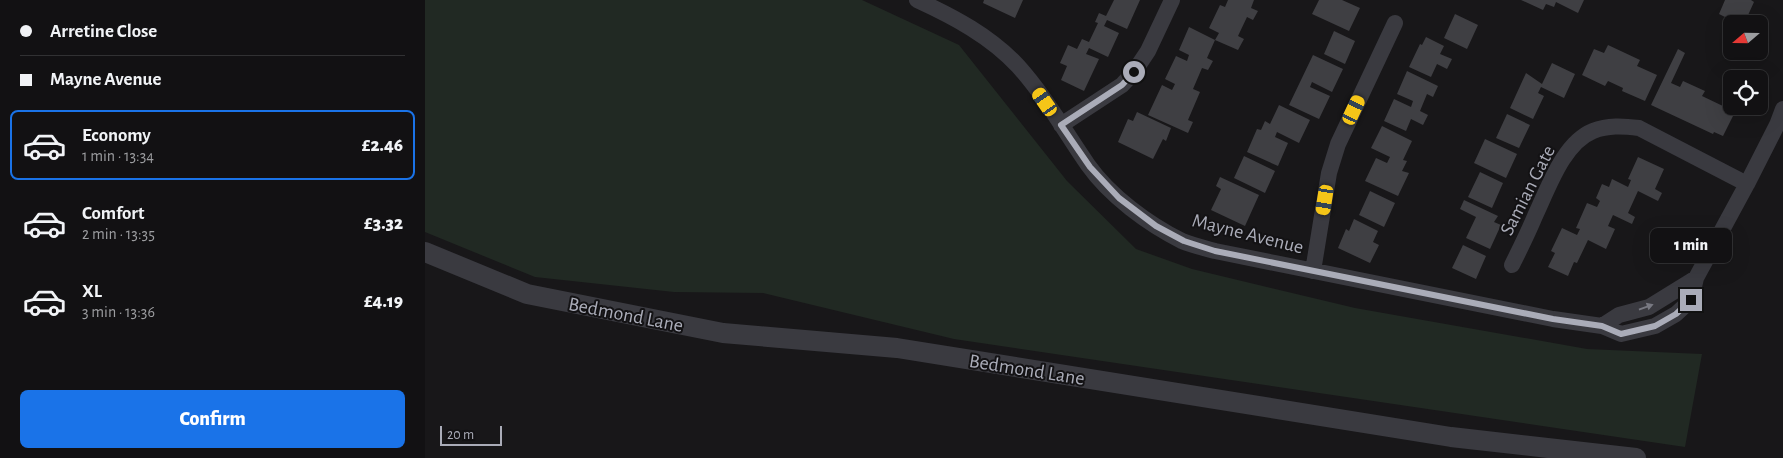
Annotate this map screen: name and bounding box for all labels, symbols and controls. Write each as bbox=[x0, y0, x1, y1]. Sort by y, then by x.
north arrow bbox=[1723, 15, 1767, 60]
map controls bbox=[1723, 15, 1768, 115]
text: Arretine Close bbox=[50, 22, 157, 41]
route start bbox=[1123, 61, 1145, 83]
text: Mayne Avenue bbox=[50, 70, 161, 89]
button: locate bbox=[1723, 70, 1768, 115]
car bbox=[1030, 85, 1059, 119]
car bbox=[1340, 93, 1367, 127]
icon: car bbox=[22, 123, 67, 168]
text: Economy bbox=[82, 126, 151, 145]
text: £2.46 bbox=[362, 136, 403, 155]
street label: Samian Gate bbox=[1497, 142, 1559, 239]
text: 1 min · 13:34 bbox=[82, 148, 154, 164]
car bbox=[1315, 184, 1334, 216]
icon: car bbox=[22, 201, 67, 246]
text: Comfort bbox=[82, 204, 144, 223]
street label: Mayne Avenue bbox=[1190, 210, 1306, 257]
text: £3.32 bbox=[364, 214, 403, 233]
text: 2 min · 13:35 bbox=[82, 226, 155, 242]
callout: 1 min bbox=[1650, 228, 1732, 262]
text: 1 min bbox=[1674, 237, 1708, 253]
icon: car bbox=[22, 279, 67, 324]
text: XL bbox=[82, 282, 102, 301]
route end bbox=[1680, 289, 1702, 311]
text: £4.19 bbox=[364, 292, 403, 311]
street label: Bedmond Lane bbox=[567, 294, 685, 336]
one-way arrow bbox=[1639, 302, 1654, 310]
text: 3 min · 13:36 bbox=[82, 304, 155, 320]
street label: Bedmond Lane bbox=[968, 351, 1086, 389]
button: Confirm bbox=[20, 390, 405, 448]
scale bar bbox=[440, 423, 503, 446]
text: 20 m bbox=[447, 428, 474, 442]

